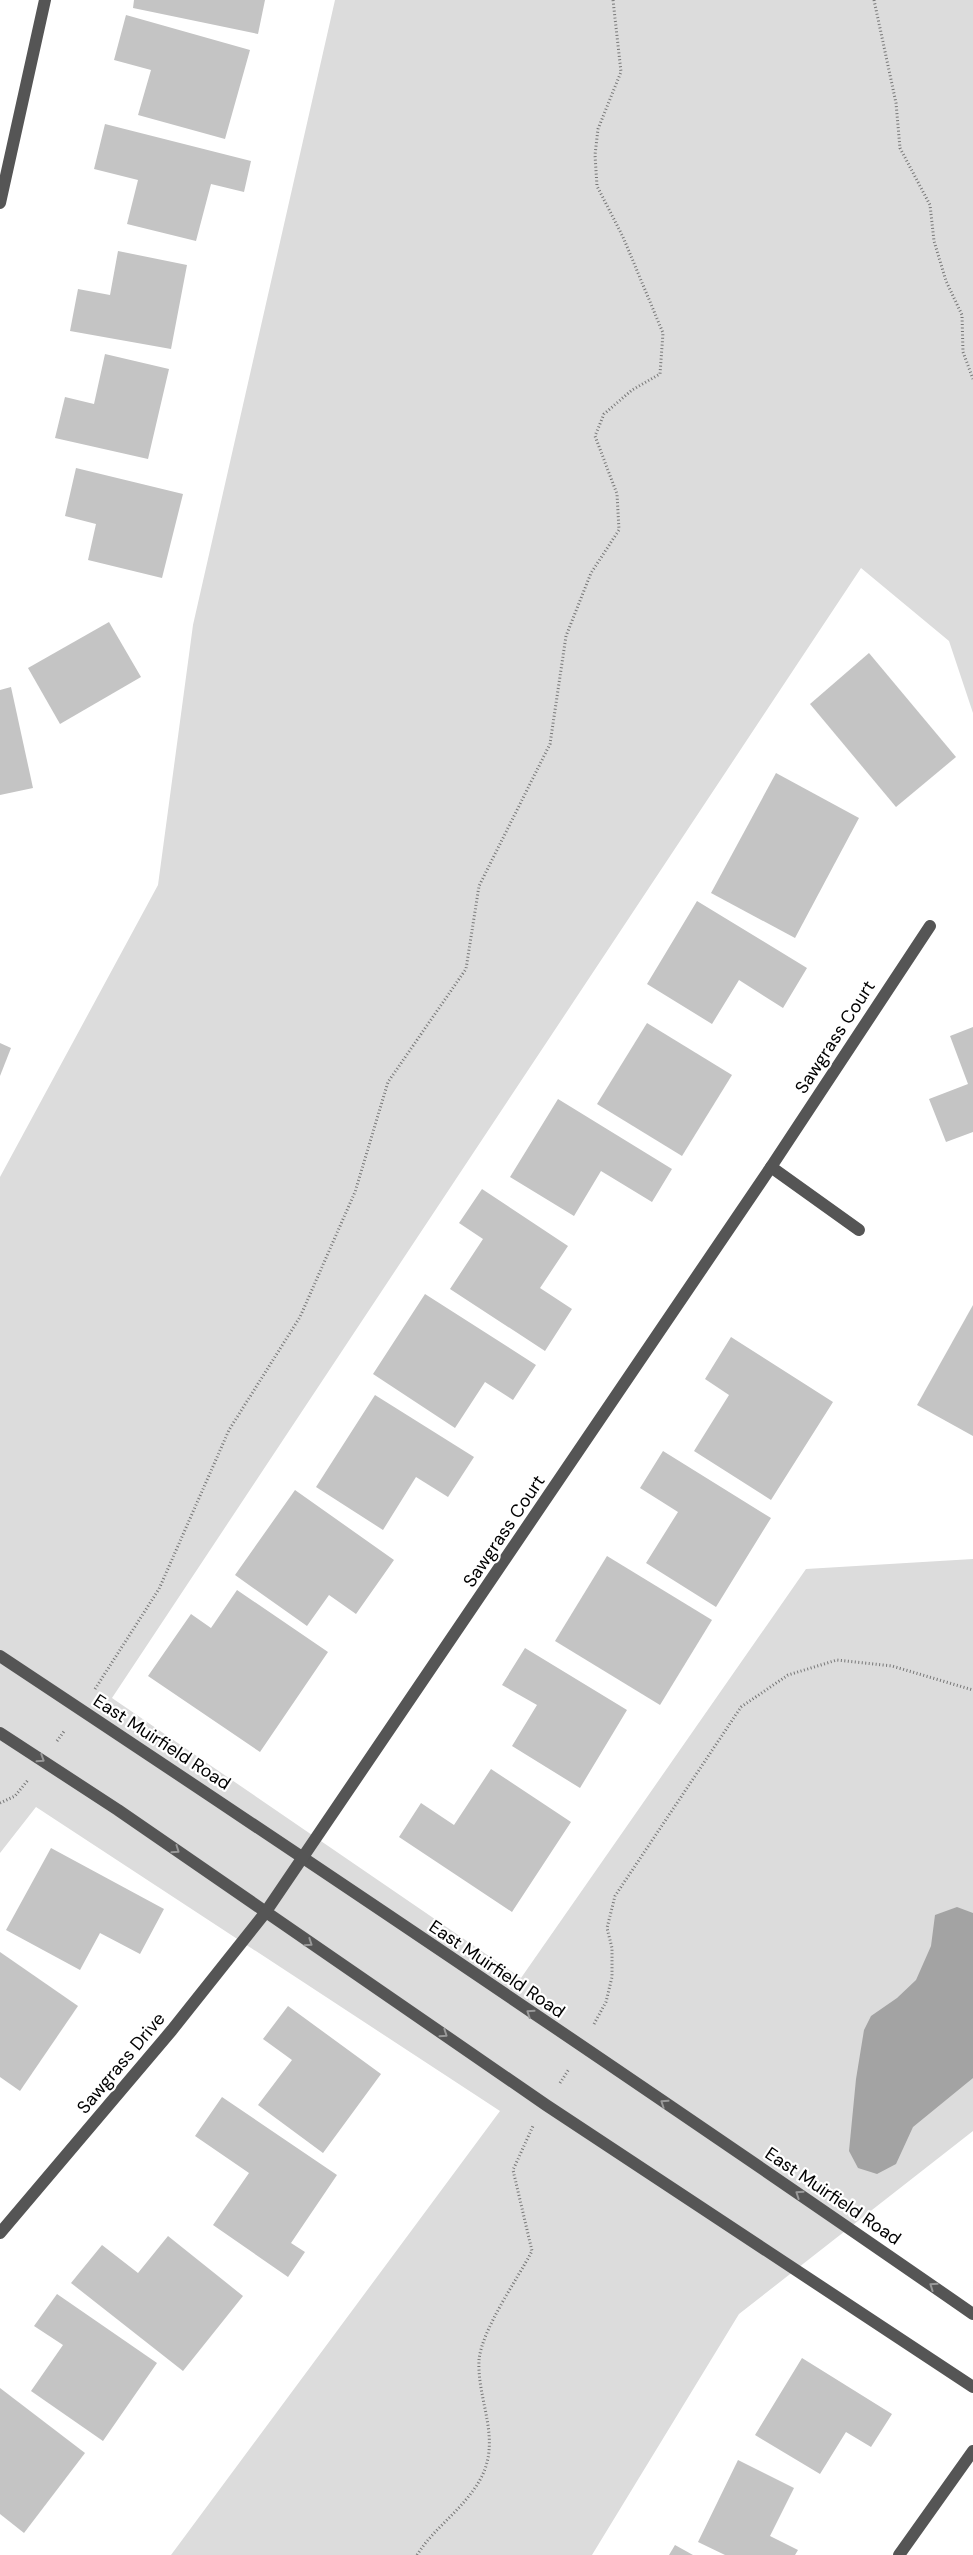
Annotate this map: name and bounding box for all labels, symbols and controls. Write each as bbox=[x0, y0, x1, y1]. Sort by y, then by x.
street label: Sawgrass Court bbox=[789, 976, 881, 1098]
street label: Sawgrass Court bbox=[458, 1470, 550, 1592]
street label: East Muirfield Road bbox=[89, 1689, 235, 1795]
one-way arrow bbox=[36, 1753, 45, 1763]
one-way arrow bbox=[170, 1844, 179, 1853]
street label: East Muirfield Road bbox=[424, 1915, 570, 2023]
one-way arrow bbox=[303, 1937, 313, 1946]
street label: Sawgrass Drive bbox=[72, 2007, 170, 2119]
one-way arrow bbox=[526, 2009, 535, 2019]
one-way arrow bbox=[438, 2028, 447, 2037]
one-way arrow bbox=[661, 2100, 670, 2109]
street label: East Muirfield Road bbox=[760, 2142, 906, 2250]
one-way arrow bbox=[795, 2191, 805, 2200]
one-way arrow bbox=[929, 2283, 939, 2292]

